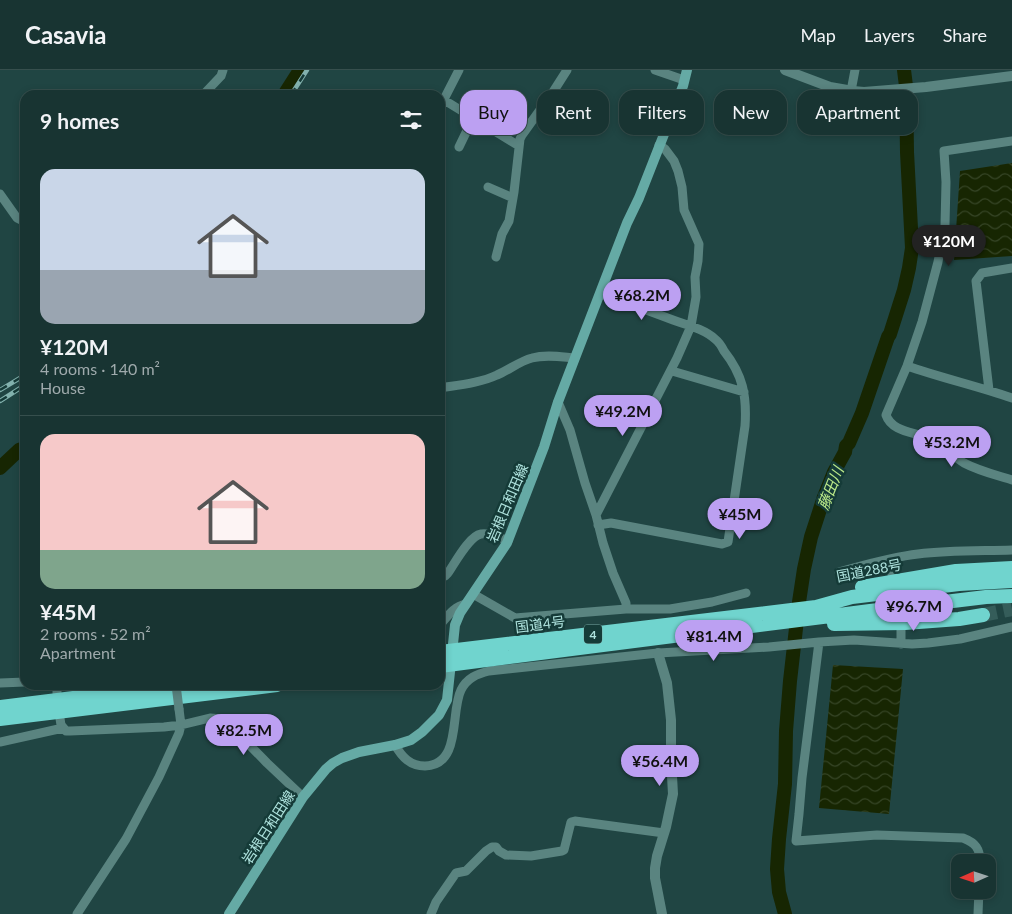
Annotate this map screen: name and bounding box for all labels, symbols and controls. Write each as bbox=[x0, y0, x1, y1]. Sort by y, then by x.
text: Casavia bbox=[25, 20, 106, 49]
text: Map bbox=[800, 24, 836, 46]
text: Layers bbox=[864, 24, 915, 46]
text: Share bbox=[943, 24, 987, 46]
chip: Buy bbox=[460, 90, 527, 135]
chip: Rent bbox=[537, 90, 609, 135]
chip: Filters bbox=[619, 90, 704, 135]
chip: New bbox=[714, 90, 787, 135]
chip: Apartment bbox=[797, 90, 918, 135]
icon: filters bbox=[397, 106, 425, 134]
text: 9 homes bbox=[40, 108, 119, 133]
icon: home bbox=[188, 201, 278, 291]
pin: ¥120M bbox=[914, 224, 984, 267]
text: ¥120M bbox=[923, 231, 975, 250]
pin: ¥68.2M bbox=[601, 278, 683, 321]
text: ¥68.2M bbox=[614, 285, 670, 304]
text: ¥120M bbox=[40, 334, 109, 359]
text: 4 rooms · 140 m² bbox=[40, 359, 160, 378]
text: House bbox=[40, 378, 85, 397]
pin: ¥49.2M bbox=[582, 394, 664, 437]
text: ¥49.2M bbox=[595, 401, 651, 420]
pin: ¥53.2M bbox=[911, 426, 993, 468]
text: ¥53.2M bbox=[924, 432, 980, 451]
street label: 岩根日和田線 bbox=[483, 461, 531, 545]
water label: 藤田川 bbox=[813, 462, 848, 512]
icon: home bbox=[188, 467, 278, 557]
pin: ¥45M bbox=[710, 498, 770, 540]
text: ¥45M bbox=[719, 504, 761, 523]
street label: 国道288号 bbox=[835, 555, 903, 585]
pin: ¥96.7M bbox=[873, 590, 955, 632]
text: ¥96.7M bbox=[886, 596, 942, 615]
text: ¥45M bbox=[40, 599, 96, 624]
street label: 国道4号 bbox=[514, 613, 566, 635]
pin: ¥81.4M bbox=[673, 620, 755, 662]
text: 2 rooms · 52 m² bbox=[40, 624, 151, 643]
road number: 4 bbox=[584, 624, 602, 644]
text: ¥81.4M bbox=[686, 626, 742, 645]
text: Apartment bbox=[40, 643, 115, 662]
pin: ¥82.5M bbox=[203, 714, 285, 756]
text: ¥82.5M bbox=[216, 720, 272, 739]
pin: ¥56.4M bbox=[619, 744, 701, 787]
text: ¥56.4M bbox=[632, 751, 688, 770]
street label: 岩根日和田線 bbox=[238, 787, 298, 867]
north arrow bbox=[951, 854, 996, 899]
map controls bbox=[951, 854, 996, 899]

